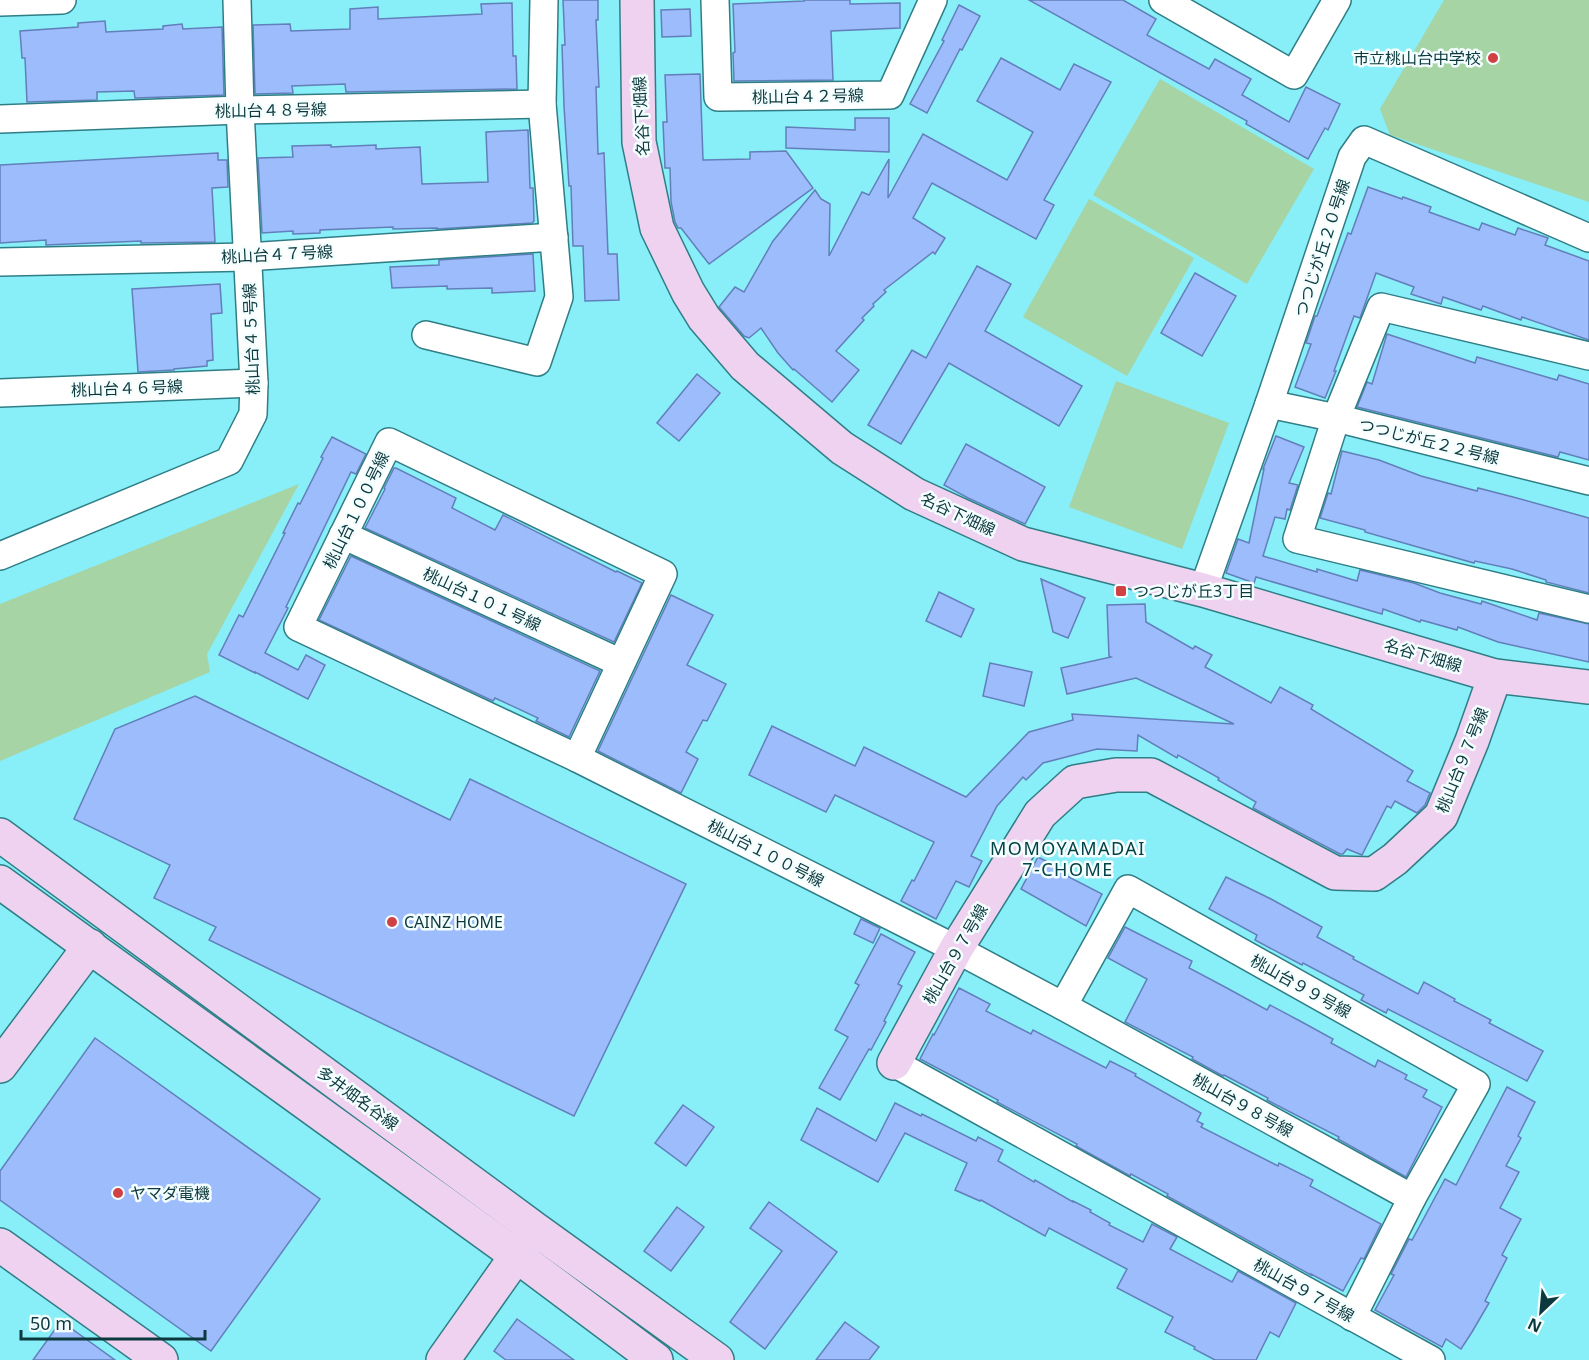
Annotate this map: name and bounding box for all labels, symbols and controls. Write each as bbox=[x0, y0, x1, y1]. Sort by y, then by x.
place label: 市立桃山台中学校 bbox=[1353, 47, 1481, 69]
marker: 市立桃山台中学校 bbox=[1486, 51, 1500, 65]
street label: 名谷下畑線 bbox=[628, 75, 654, 157]
street label: 桃山台４２号線 bbox=[752, 84, 864, 108]
street label: 桃山台４８号線 bbox=[215, 98, 327, 122]
street label: つつじが丘２０号線 bbox=[1289, 176, 1355, 320]
street label: 桃山台４７号線 bbox=[220, 240, 334, 268]
street label: 桃山台４５号線 bbox=[238, 283, 264, 395]
street label: 桃山台４６号線 bbox=[71, 375, 183, 401]
street label: つつじが丘２２号線 bbox=[1356, 413, 1502, 469]
street label: 桃山台１００号線 bbox=[318, 448, 394, 572]
street label: 名谷下畑線 bbox=[917, 487, 999, 541]
street label: 桃山台１０１号線 bbox=[419, 562, 545, 636]
place label: つつじが丘3丁目 bbox=[1133, 580, 1254, 602]
marker: つつじが丘3丁目 bbox=[1114, 584, 1128, 598]
street label: 名谷下畑線 bbox=[1382, 633, 1464, 677]
street label: 桃山台９７号線 bbox=[1431, 704, 1493, 816]
street label: 桃山台１００号線 bbox=[704, 814, 828, 892]
district label: MOMOYAMADAI 7-CHOME bbox=[990, 836, 1146, 881]
street label: 桃山台９７号線 bbox=[917, 900, 993, 1008]
place label: CAINZ HOME bbox=[404, 911, 503, 933]
marker: CAINZ HOME bbox=[385, 915, 399, 929]
street label: 桃山台９９号線 bbox=[1247, 949, 1355, 1023]
street label: 多井畑名谷線 bbox=[313, 1061, 403, 1135]
street label: 桃山台９８号線 bbox=[1189, 1068, 1297, 1142]
place label: ヤマダ電機 bbox=[130, 1182, 210, 1204]
marker: ヤマダ電機 bbox=[111, 1186, 125, 1200]
street label: 桃山台９７号線 bbox=[1250, 1253, 1358, 1327]
north arrow bbox=[1511, 1282, 1571, 1342]
scale bar bbox=[21, 1303, 206, 1341]
text: 50 m bbox=[30, 1311, 72, 1335]
text: N bbox=[1524, 1313, 1545, 1338]

